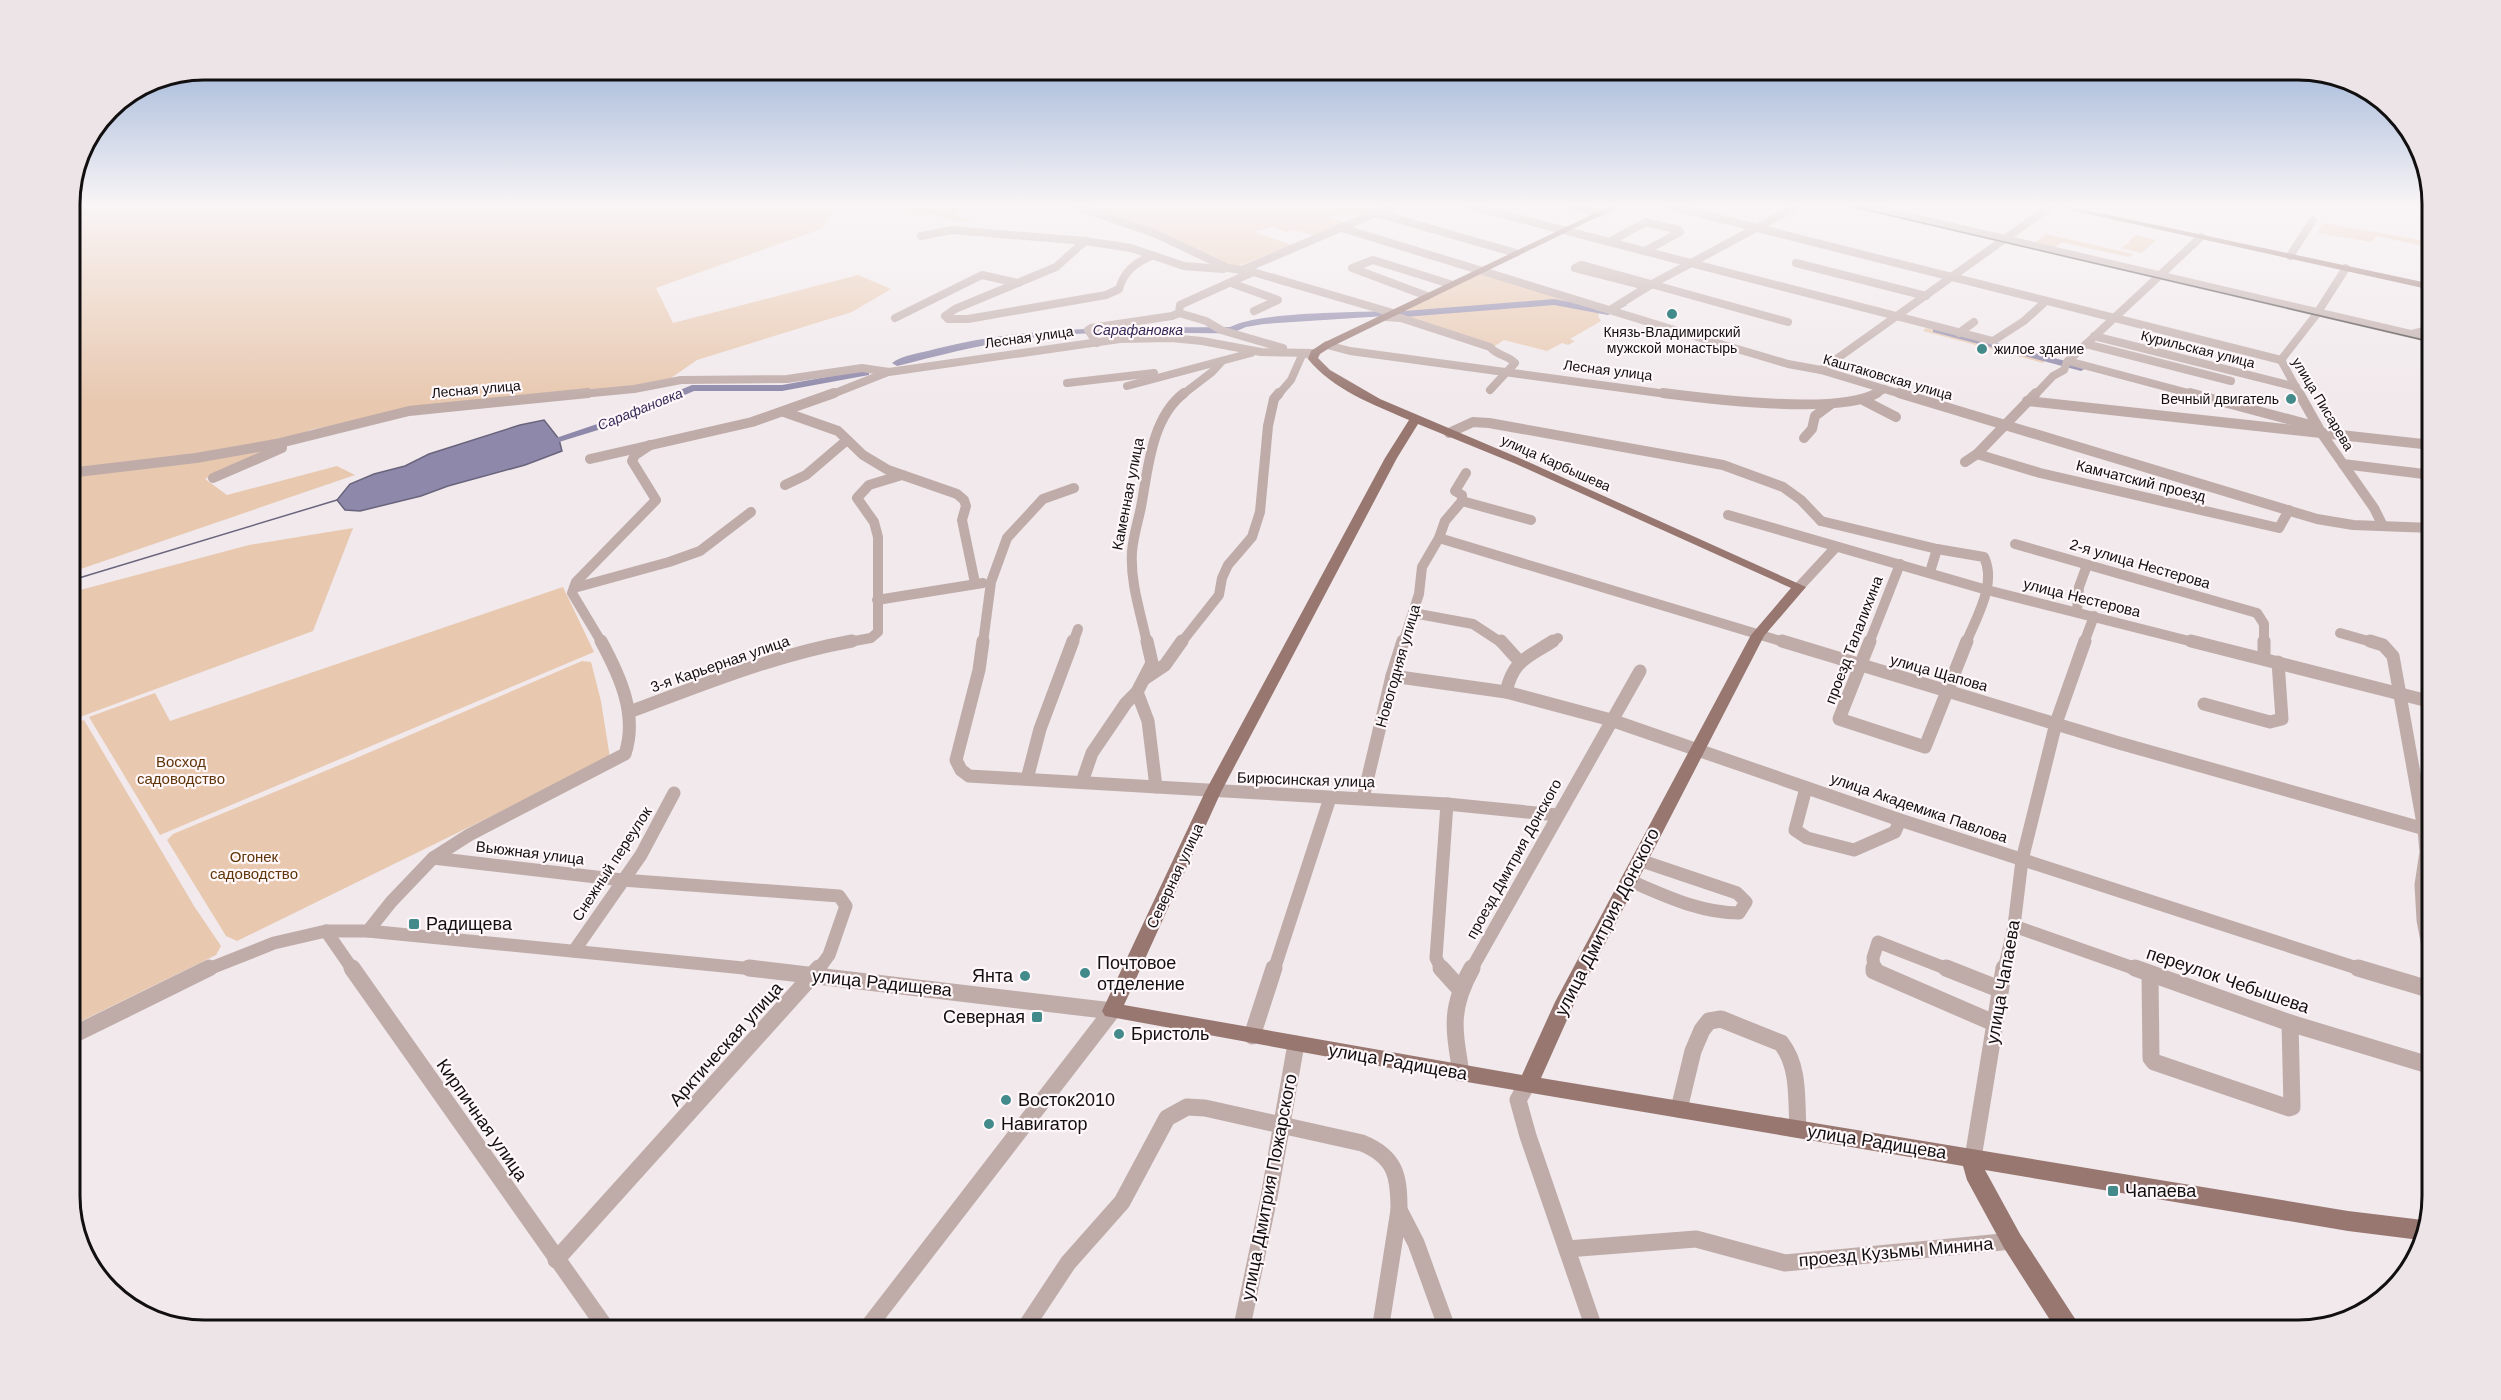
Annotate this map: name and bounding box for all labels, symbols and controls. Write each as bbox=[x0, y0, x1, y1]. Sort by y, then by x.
marker: Князь-Владимирский мужской монастырь bbox=[1665, 307, 1679, 321]
water label: Сарафановка bbox=[1093, 322, 1183, 338]
street label: Лесная улица bbox=[984, 323, 1075, 351]
place label: Князь-Владимирский мужской монастырь bbox=[1603, 324, 1741, 356]
street label: Курильская улица bbox=[2139, 327, 2257, 371]
place label: жилое здание bbox=[1994, 341, 2085, 357]
marker: жилое здание bbox=[1975, 342, 1989, 356]
street label: Каштаковская улица bbox=[1822, 351, 1955, 403]
street label: улица Писарева bbox=[2289, 355, 2357, 454]
street label: Лесная улица bbox=[1563, 357, 1654, 383]
street label: Лесная улица bbox=[431, 377, 521, 401]
water label: Сарафановка bbox=[595, 385, 685, 433]
place label: Вечный двигатель bbox=[2161, 391, 2279, 407]
marker: Вечный двигатель bbox=[2284, 392, 2298, 406]
street label: улица Карбышева bbox=[1499, 432, 1613, 494]
street label: Каменная улица bbox=[1108, 436, 1147, 552]
street label: Камчатский проезд bbox=[2075, 456, 2208, 505]
street label: 2-я улица Нестерова bbox=[2068, 535, 2213, 592]
street label: проезд Талалихина bbox=[1821, 573, 1886, 706]
street label: улица Нестерова bbox=[2022, 575, 2143, 620]
street label: Новогодняя улица bbox=[1372, 602, 1423, 729]
street label: 3-я Карьерная улица bbox=[648, 632, 792, 695]
street label: улица Щапова bbox=[1888, 650, 1990, 695]
park label: Восход садоводство bbox=[137, 753, 225, 787]
street label: Бирюсинская улица bbox=[1237, 769, 1376, 790]
street label: улица Академика Павлова bbox=[1828, 769, 2010, 846]
street label: проезд Дмитрия Донского bbox=[1462, 776, 1565, 942]
street label: Снежный переулок bbox=[568, 803, 655, 924]
street label: Северная улица bbox=[1143, 820, 1207, 931]
street label: улица Дмитрия Донского bbox=[1551, 825, 1663, 1019]
street label: Вьюжная улица bbox=[475, 837, 586, 868]
park label: Огонек садоводство bbox=[210, 848, 298, 882]
place label: Радищева bbox=[426, 914, 513, 934]
marker: Радищева bbox=[407, 917, 421, 931]
street label: улица Чапаева bbox=[1982, 917, 2024, 1046]
street label: переулок Чебышева bbox=[2144, 943, 2313, 1018]
place label: Почтовое отделение bbox=[1097, 953, 1185, 994]
street label: улица Радищева bbox=[811, 966, 954, 1000]
place label: Янта bbox=[972, 966, 1014, 986]
marker: Почтовое отделение bbox=[1078, 966, 1092, 980]
marker: Янта bbox=[1018, 969, 1032, 983]
street label: Арктическая улица bbox=[665, 977, 787, 1110]
place label: Северная bbox=[943, 1007, 1025, 1027]
marker: Северная bbox=[1030, 1010, 1044, 1024]
place label: Бристоль bbox=[1131, 1024, 1209, 1044]
marker: Бристоль bbox=[1112, 1027, 1126, 1041]
street label: улица Радищева bbox=[1327, 1040, 1470, 1084]
street label: Кирпичная улица bbox=[433, 1055, 532, 1185]
street label: улица Дмитрия Пожарского bbox=[1237, 1072, 1301, 1302]
place label: Восток2010 bbox=[1018, 1090, 1115, 1110]
marker: Восток2010 bbox=[999, 1093, 1013, 1107]
place label: Навигатор bbox=[1001, 1114, 1087, 1134]
marker: Навигатор bbox=[982, 1117, 996, 1131]
street label: улица Радищева bbox=[1806, 1121, 1949, 1163]
place label: Чапаева bbox=[2125, 1181, 2197, 1201]
marker: Чапаева bbox=[2106, 1184, 2120, 1198]
street label: проезд Кузьмы Минина bbox=[1798, 1233, 1995, 1270]

